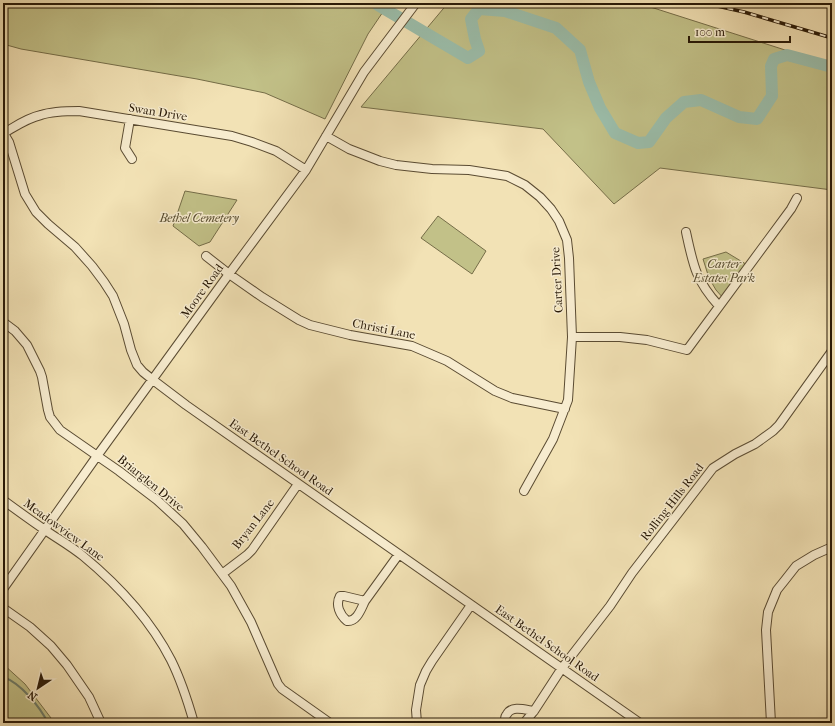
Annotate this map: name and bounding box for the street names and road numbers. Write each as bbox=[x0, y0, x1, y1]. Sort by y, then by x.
street label: Swan Drive bbox=[128, 100, 188, 124]
street label: Carter Drive bbox=[548, 247, 566, 313]
street label: Moore Road bbox=[178, 261, 227, 321]
street label: Christi Lane bbox=[351, 316, 417, 342]
street label: East Bethel School Road bbox=[226, 416, 336, 498]
street label: Briarglen Drive bbox=[115, 452, 187, 514]
street label: Rolling Hills Road bbox=[638, 460, 707, 543]
street label: Meadowview Lane bbox=[21, 496, 107, 564]
street label: Bryan Lane bbox=[229, 496, 277, 552]
street label: East Bethel School Road bbox=[492, 602, 602, 684]

